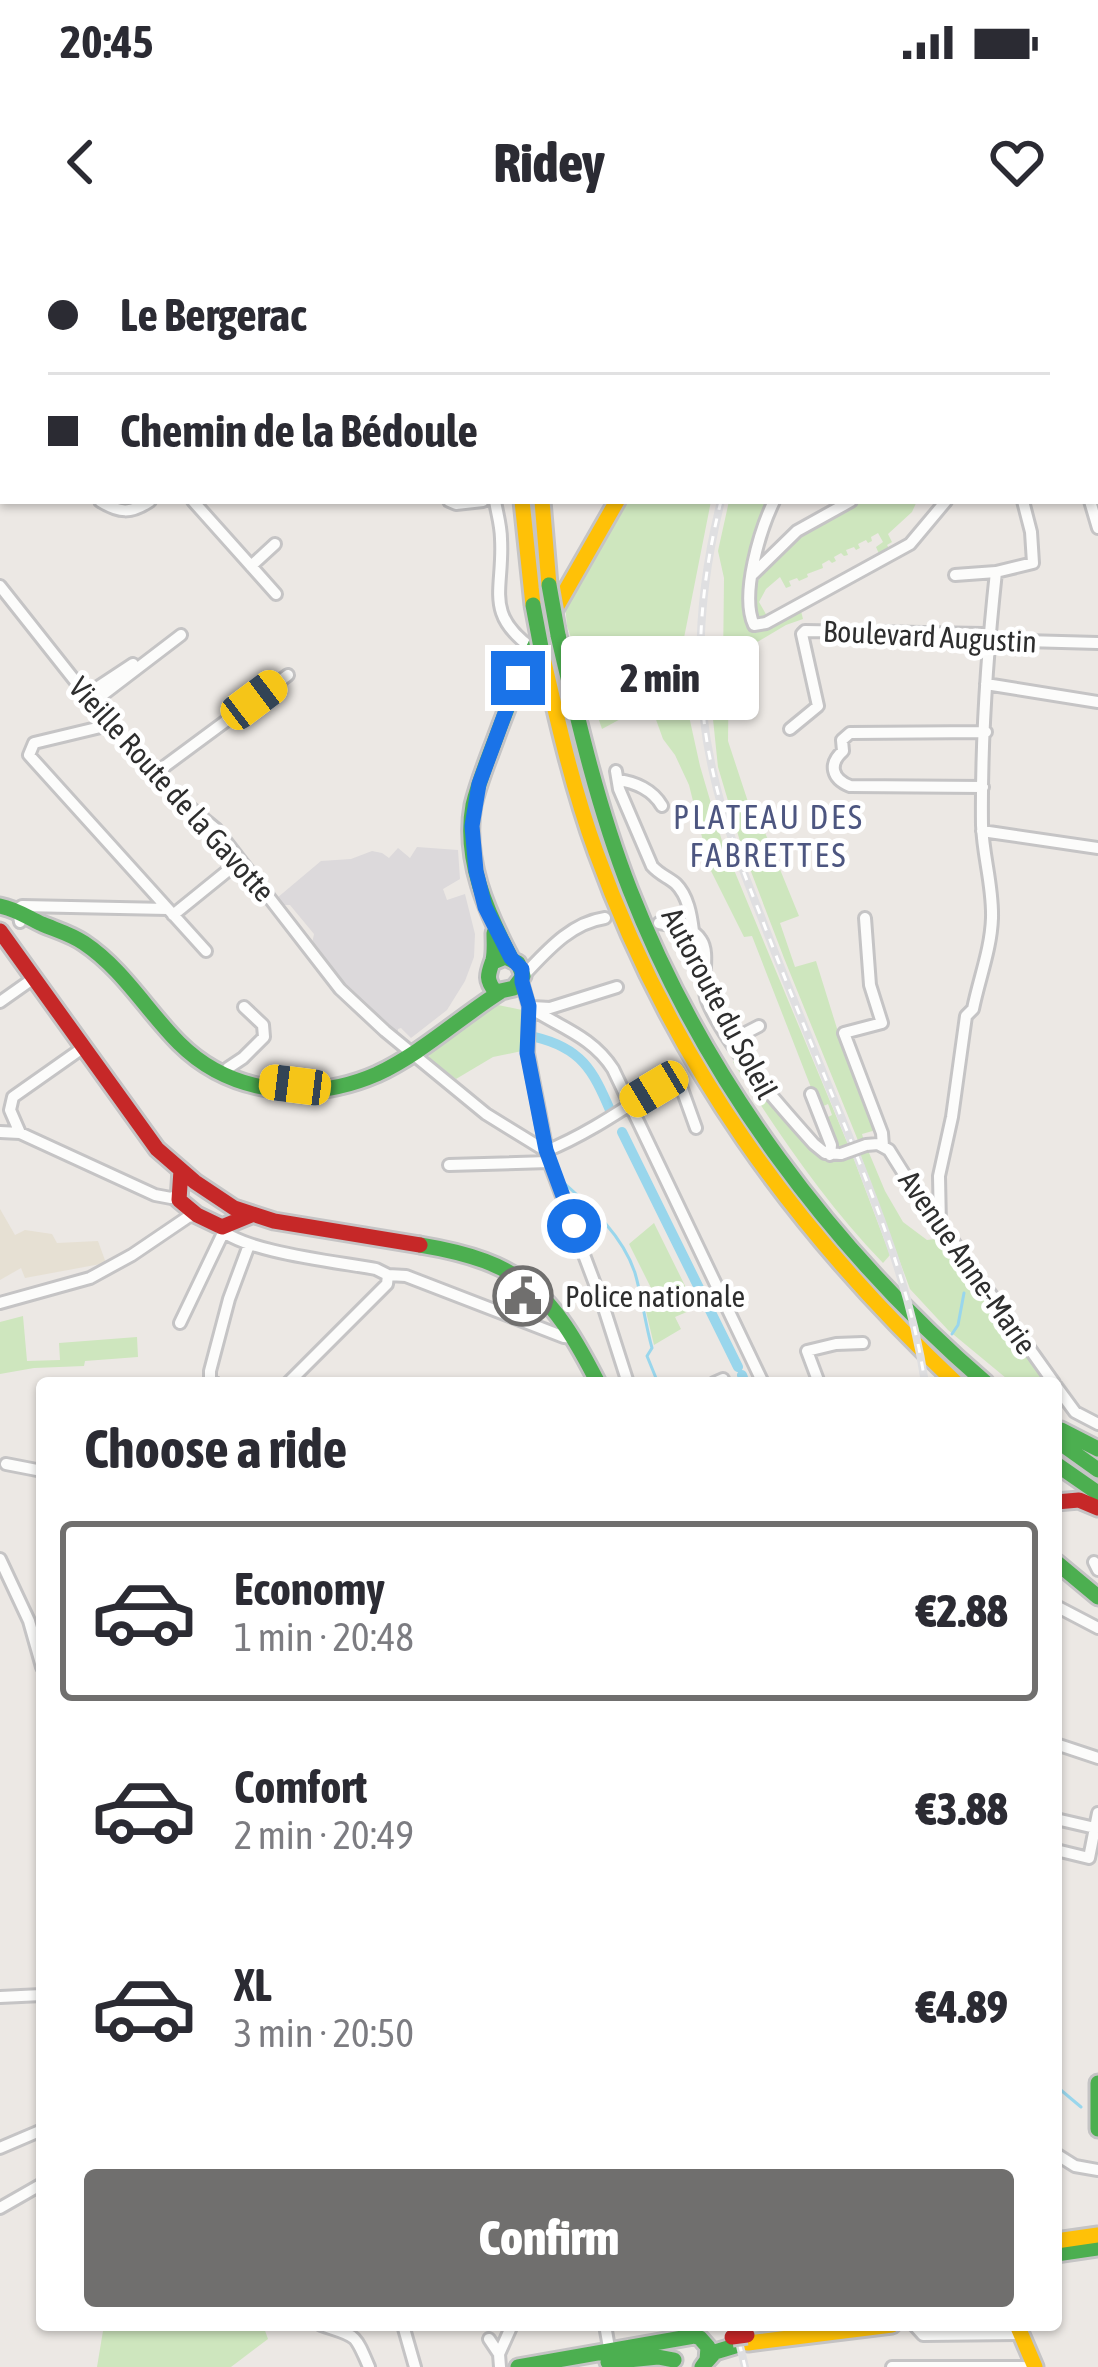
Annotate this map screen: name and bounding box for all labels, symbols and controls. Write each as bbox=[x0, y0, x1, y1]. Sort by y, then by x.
text: 20:45 bbox=[60, 16, 154, 68]
icon: back bbox=[48, 129, 114, 195]
icon: heart bbox=[984, 129, 1050, 195]
text: Ridey bbox=[493, 132, 605, 193]
text: Le Bergerac bbox=[120, 289, 307, 341]
text: Chemin de la Bédoule bbox=[120, 405, 478, 457]
street label: Boulevard Augustin bbox=[822, 613, 1038, 659]
callout: 2 min bbox=[560, 636, 758, 720]
route end bbox=[491, 651, 545, 705]
text: 2 min bbox=[620, 656, 700, 700]
car bbox=[214, 664, 294, 736]
street label: Vieille Route de la Gavotte bbox=[62, 670, 282, 908]
district label: PLATEAU DES FABRETTES bbox=[673, 798, 865, 874]
street label: Autoroute du Soleil bbox=[656, 902, 785, 1104]
car bbox=[614, 1055, 694, 1123]
car bbox=[257, 1063, 333, 1107]
street label: Avenue Anne-Marie bbox=[892, 1164, 1044, 1360]
route start bbox=[547, 1199, 601, 1253]
public building icon: Police nationale bbox=[492, 1265, 554, 1327]
place label: Police nationale bbox=[565, 1279, 745, 1313]
text: Choose a ride bbox=[84, 1418, 347, 1479]
icon: car bbox=[90, 1557, 198, 1665]
text: Economy bbox=[234, 1563, 385, 1615]
text: €2.88 bbox=[916, 1585, 1008, 1637]
text: 1 min · 20:48 bbox=[234, 1615, 414, 1659]
icon: car bbox=[90, 1755, 198, 1863]
text: Comfort bbox=[234, 1761, 367, 1813]
text: €3.88 bbox=[916, 1783, 1008, 1835]
text: 2 min · 20:49 bbox=[234, 1813, 414, 1857]
icon: car bbox=[90, 1953, 198, 2061]
text: XL bbox=[234, 1959, 272, 2011]
text: €4.89 bbox=[916, 1981, 1008, 2033]
text: 3 min · 20:50 bbox=[234, 2011, 414, 2055]
button: Confirm bbox=[84, 2169, 1014, 2307]

